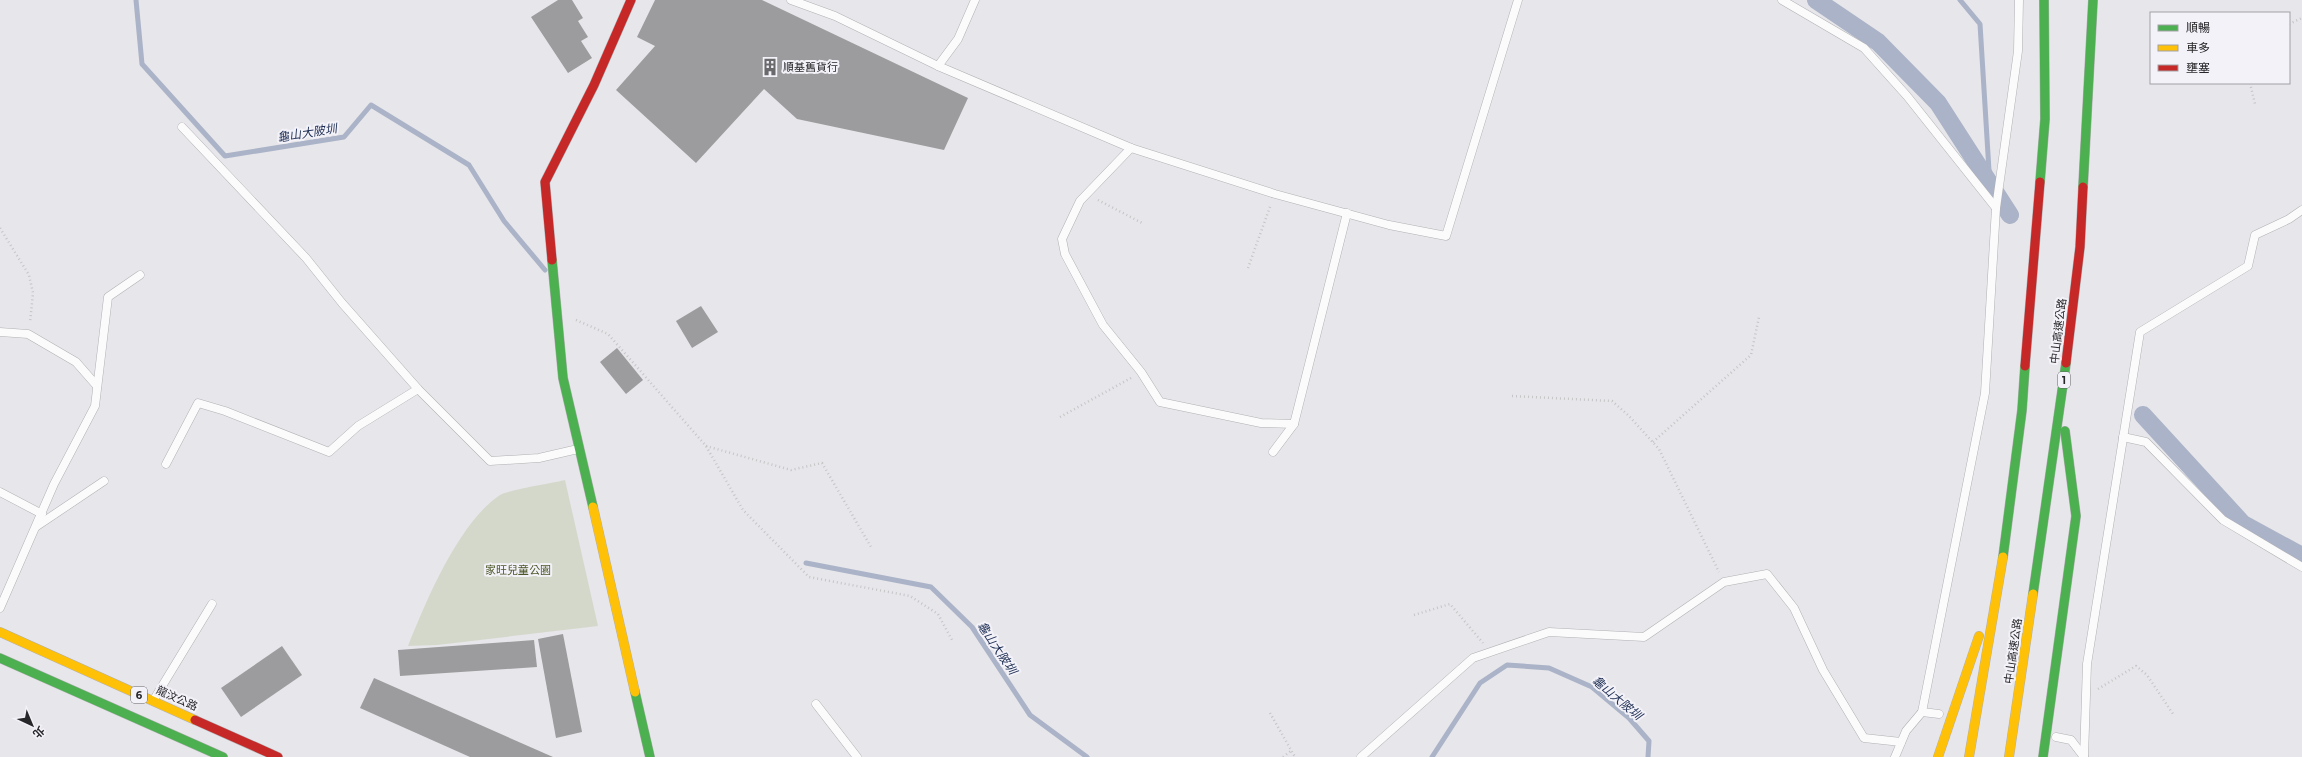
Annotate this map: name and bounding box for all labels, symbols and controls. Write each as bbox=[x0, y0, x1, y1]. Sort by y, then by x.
legend bbox=[2150, 12, 2290, 84]
text: 順暢 bbox=[2186, 20, 2210, 35]
text: 車多 bbox=[2186, 40, 2210, 55]
building icon: 順基舊貨行 bbox=[760, 57, 780, 77]
place label: 順基舊貨行 bbox=[783, 60, 838, 74]
text: 壅塞 bbox=[2186, 60, 2210, 75]
water label: 龜山大陂圳 bbox=[276, 120, 340, 145]
street label: 中山高速公路 bbox=[2047, 297, 2069, 365]
road number: 1 bbox=[2058, 372, 2070, 388]
park label: 家旺兒童公園 bbox=[485, 563, 551, 577]
street label: 中山高速公路 bbox=[2001, 617, 2025, 685]
water label: 龜山大陂圳 bbox=[974, 619, 1022, 678]
water label: 龜山大陂圳 bbox=[1590, 673, 1647, 724]
street label: 龍汶公路 bbox=[154, 683, 200, 713]
road number: 6 bbox=[131, 687, 147, 703]
north arrow bbox=[12, 705, 52, 745]
text: 北 bbox=[30, 723, 48, 741]

